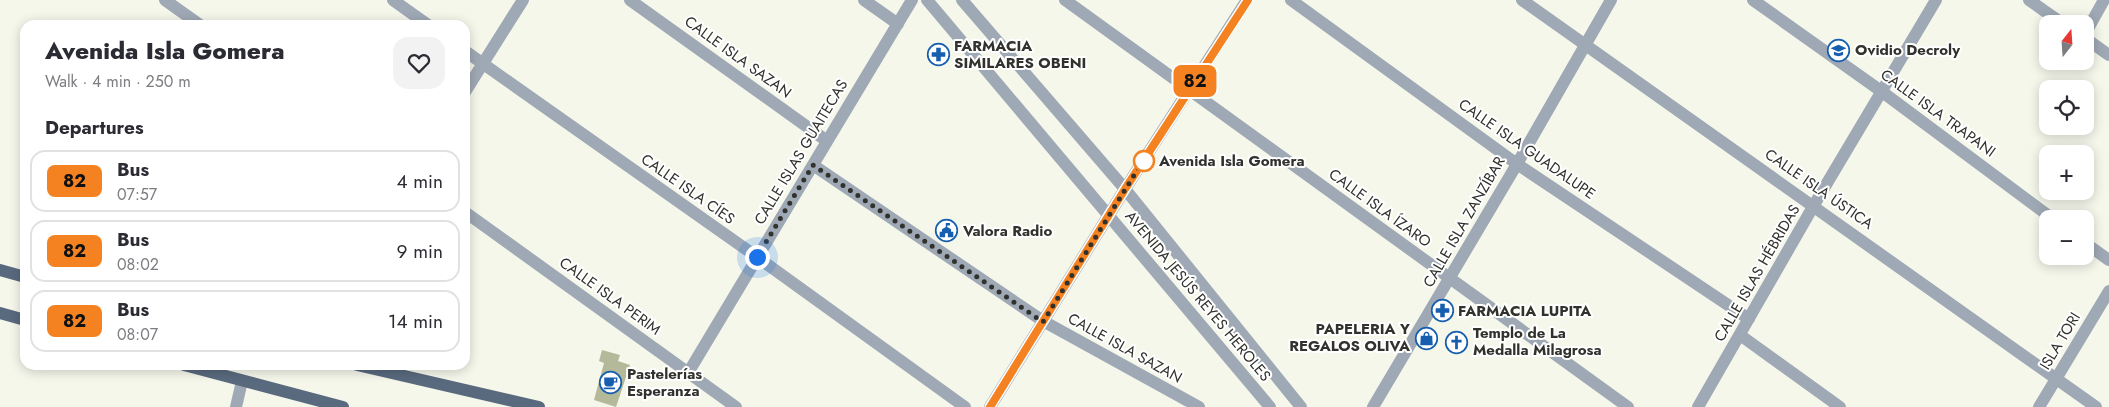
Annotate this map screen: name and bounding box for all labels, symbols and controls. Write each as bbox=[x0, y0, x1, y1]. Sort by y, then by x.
street label: CALLE ISLA SAZAN bbox=[680, 11, 796, 103]
north arrow bbox=[2039, 15, 2094, 70]
map controls bbox=[2039, 15, 2094, 265]
text: Avenida Isla Gomera bbox=[45, 33, 285, 68]
place label: FARMACIA SIMILARES OBENI bbox=[954, 35, 1086, 74]
button: heart bbox=[393, 37, 445, 89]
school or university icon: Ovidio Decroly bbox=[1827, 38, 1851, 62]
place label: Ovidio Decroly bbox=[1855, 39, 1960, 61]
pharmacy icon: FARMACIA SIMILARES OBENI bbox=[926, 43, 950, 67]
street label: CALLE ISLA TRAPANI bbox=[1876, 64, 2000, 162]
line badge: 82 bbox=[1172, 65, 1218, 97]
text: 82 bbox=[1183, 68, 1207, 94]
text: Walk · 4 min · 250 m bbox=[45, 70, 191, 93]
street label: CALLE ISLAS GUAITECAS bbox=[749, 75, 853, 229]
button: locate bbox=[2039, 80, 2094, 135]
street label: CALLE ISLA GUADALUPE bbox=[1454, 93, 1600, 205]
text: Departures bbox=[45, 114, 144, 141]
street label: CALLE ISLA ÚSTICA bbox=[1760, 143, 1878, 235]
button: + bbox=[2039, 145, 2094, 200]
street label: CALLE ISLA CÍES bbox=[637, 148, 739, 230]
marker: Avenida Isla Gomera bbox=[1133, 150, 1155, 172]
place label: Avenida Isla Gomera bbox=[1158, 150, 1305, 172]
street label: CALLE ISLA ZANZÍBAR bbox=[1418, 152, 1511, 291]
text: Bus bbox=[117, 156, 149, 183]
street label: CALLE ISLA ÍZARO bbox=[1324, 163, 1436, 253]
text: 82 bbox=[63, 168, 86, 194]
text: 4 min bbox=[396, 168, 443, 195]
text: 07:57 bbox=[117, 183, 157, 206]
street label: CALLE ISLAS HÉBRIDAS bbox=[1709, 200, 1805, 346]
street label: AVENIDA JESÚS REYES HEROLES bbox=[1120, 206, 1276, 386]
button: − bbox=[2039, 210, 2094, 265]
public building icon: Valora Radio bbox=[935, 219, 959, 243]
place label: Valora Radio bbox=[962, 220, 1052, 242]
text: Bus bbox=[117, 226, 149, 253]
text: 82 bbox=[63, 238, 86, 264]
text: 9 min bbox=[397, 238, 443, 265]
your location bbox=[745, 245, 770, 270]
street label: CALLE ISLA PERIM bbox=[555, 252, 665, 340]
text: 08:02 bbox=[117, 253, 159, 276]
text: Bus bbox=[117, 296, 149, 323]
pharmacy icon: FARMACIA LUPITA bbox=[1430, 299, 1454, 323]
place label: FARMACIA LUPITA bbox=[1458, 300, 1592, 322]
street label: CALLE ISLA SAZAN bbox=[1064, 307, 1186, 389]
text: 82 bbox=[63, 308, 86, 334]
text: 14 min bbox=[388, 308, 443, 335]
street label: ISLA TORI bbox=[2034, 308, 2086, 374]
place label: PAPELERIA Y REGALOS OLIVA bbox=[1289, 318, 1411, 357]
place label: Templo de La Medalla Milagrosa bbox=[1473, 322, 1602, 361]
text: 08:07 bbox=[117, 323, 158, 346]
shop icon: PAPELERIA Y REGALOS OLIVA bbox=[1414, 326, 1438, 350]
church icon: Templo de La Medalla Milagrosa bbox=[1445, 330, 1469, 354]
place label: Pastelerías Esperanza bbox=[627, 363, 702, 402]
cafe icon: Pastelerías Esperanza bbox=[599, 371, 623, 395]

